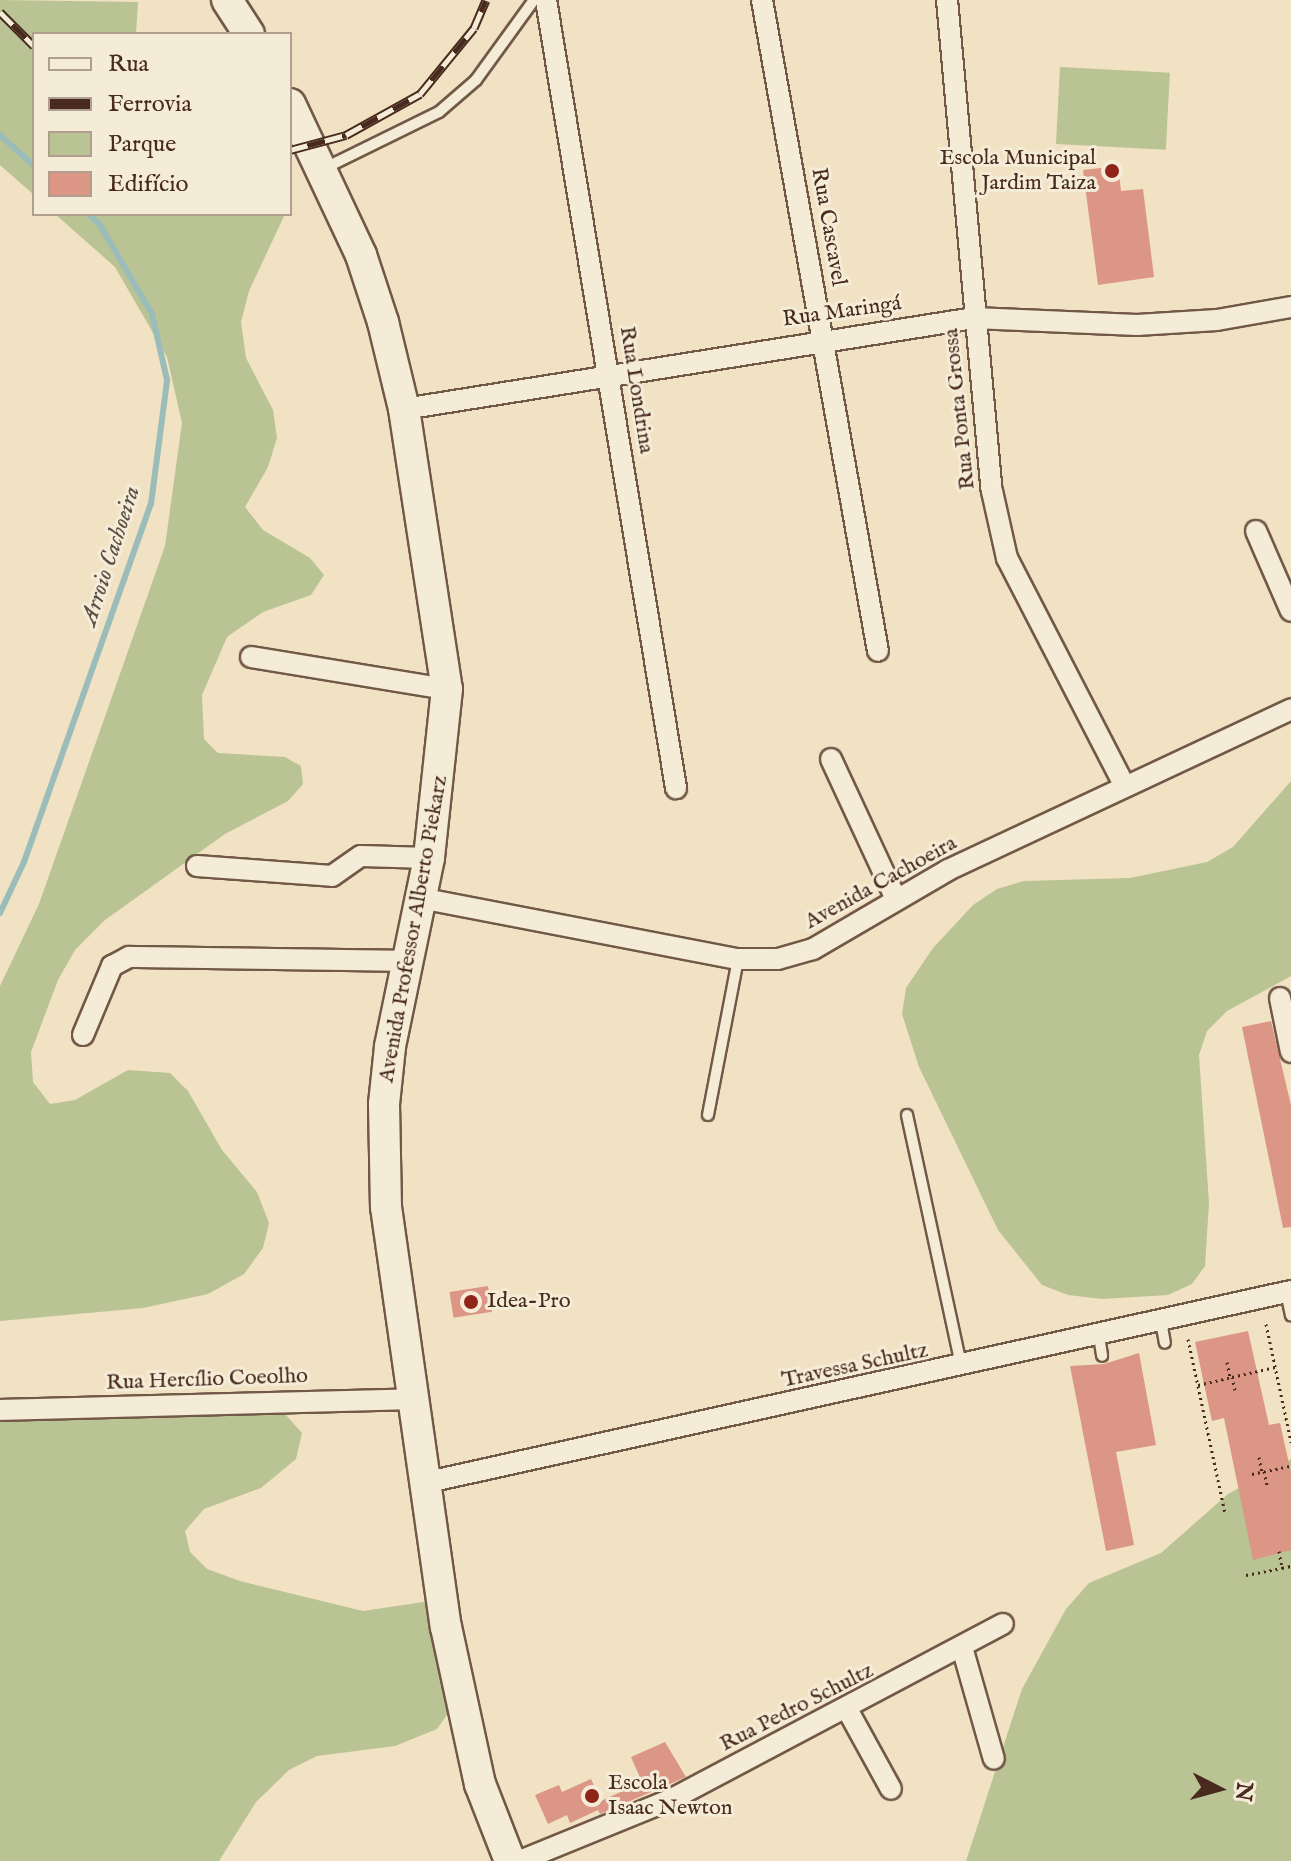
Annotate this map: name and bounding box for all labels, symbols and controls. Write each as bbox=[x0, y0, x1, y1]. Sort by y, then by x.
legend bbox=[32, 32, 292, 216]
text: Rua bbox=[108, 49, 149, 80]
text: Ferrovia bbox=[108, 89, 192, 120]
text: Parque bbox=[108, 129, 176, 160]
place label: Escola Municipal Jardim Taiza bbox=[939, 145, 1096, 196]
marker: Escola Municipal Jardim Taiza bbox=[1103, 162, 1121, 180]
street label: Rua Cascavel bbox=[805, 166, 851, 288]
text: Edifício bbox=[108, 169, 188, 200]
street label: Rua Maringá bbox=[781, 291, 903, 333]
street label: Rua Londrina bbox=[613, 324, 659, 456]
street label: Rua Ponta Grossa bbox=[938, 327, 982, 491]
water label: Arroio Cachoeira bbox=[75, 483, 147, 629]
street label: Avenida Professor Alberto Piekarz bbox=[374, 773, 454, 1085]
street label: Avenida Cachoeira bbox=[801, 830, 961, 936]
place label: Idea-Pro bbox=[487, 1289, 570, 1315]
marker: Idea-Pro bbox=[462, 1293, 480, 1311]
street label: Travessa Schultz bbox=[780, 1338, 930, 1394]
street label: Rua Hercílio Coeolho bbox=[106, 1363, 308, 1397]
street label: Rua Pedro Schultz bbox=[716, 1658, 878, 1758]
north arrow bbox=[1179, 1749, 1259, 1829]
place label: Escola Isaac Newton bbox=[608, 1770, 732, 1822]
text: N bbox=[1228, 1781, 1258, 1802]
marker: Escola Isaac Newton bbox=[583, 1787, 601, 1805]

